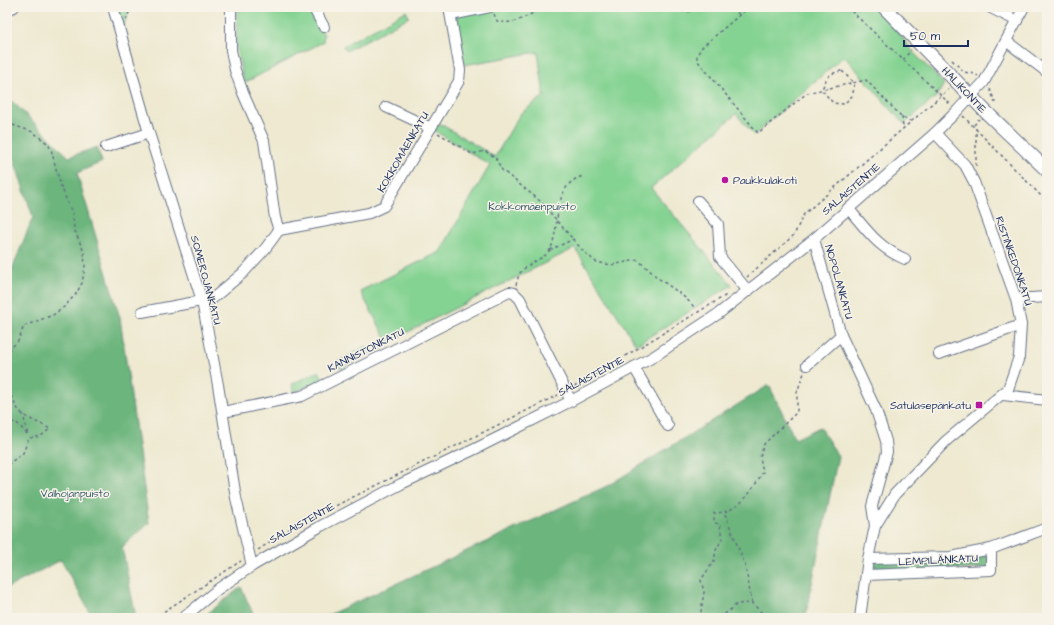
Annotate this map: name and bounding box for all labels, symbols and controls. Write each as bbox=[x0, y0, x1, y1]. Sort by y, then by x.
scale bar bbox=[904, 22, 968, 48]
text: 50 m bbox=[910, 28, 941, 45]
street label: HALIKONTIE bbox=[938, 64, 990, 117]
street label: KOKKOMÄENKATU bbox=[374, 109, 432, 195]
street label: SALAISTENTIE bbox=[819, 159, 884, 219]
place label: Paukkulakoti bbox=[733, 173, 797, 188]
marker: Paukkulakoti bbox=[720, 175, 730, 185]
park label: Kokkomäenpuisto bbox=[488, 199, 577, 214]
street label: RISTINKEDONKATU bbox=[992, 214, 1036, 308]
street label: SOMEROJANKATU bbox=[187, 234, 225, 326]
street label: NOPOLANKATU bbox=[821, 243, 857, 321]
street label: KANNISTONKATU bbox=[325, 324, 407, 376]
street label: SALAISTENTIE bbox=[555, 352, 627, 400]
place label: Satulasepänkatu bbox=[890, 398, 971, 413]
marker: Satulasepänkatu bbox=[974, 400, 984, 410]
park label: Valhojanpuisto bbox=[41, 486, 110, 501]
street label: SALAISTENTIE bbox=[267, 499, 338, 547]
street label: LEMPILÄNKATU bbox=[898, 550, 978, 570]

